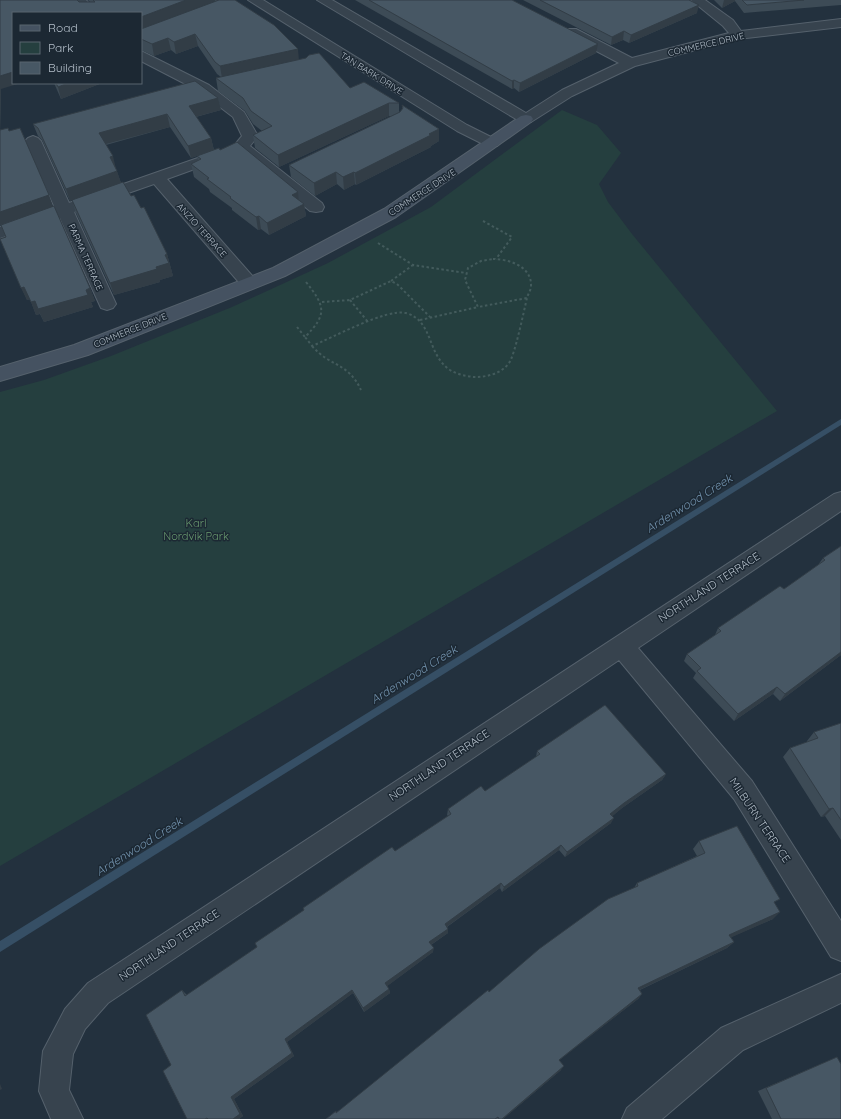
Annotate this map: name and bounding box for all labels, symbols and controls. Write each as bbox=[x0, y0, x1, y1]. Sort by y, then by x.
legend bbox=[12, 12, 142, 84]
text: Road bbox=[48, 20, 78, 35]
street label: COMMERCE DRIVE bbox=[667, 30, 745, 58]
text: Park bbox=[48, 40, 73, 55]
street label: TAN BARK DRIVE bbox=[339, 49, 405, 97]
text: Building bbox=[48, 60, 92, 75]
street label: COMMERCE DRIVE bbox=[386, 166, 458, 218]
street label: ANZIO TERRACE bbox=[175, 201, 229, 259]
street label: PARMA TERRACE bbox=[66, 222, 106, 292]
street label: COMMERCE DRIVE bbox=[92, 310, 168, 350]
water label: Ardenwood Creek bbox=[643, 469, 736, 536]
park label: Karl Nordvik Park bbox=[163, 516, 229, 543]
street label: NORTHLAND TERRACE bbox=[656, 549, 762, 625]
water label: Ardenwood Creek bbox=[368, 640, 461, 707]
street label: NORTHLAND TERRACE bbox=[386, 726, 492, 804]
street label: MILBURN TERRACE bbox=[726, 775, 794, 865]
water label: Ardenwood Creek bbox=[93, 812, 186, 879]
street label: NORTHLAND TERRACE bbox=[116, 906, 222, 984]

